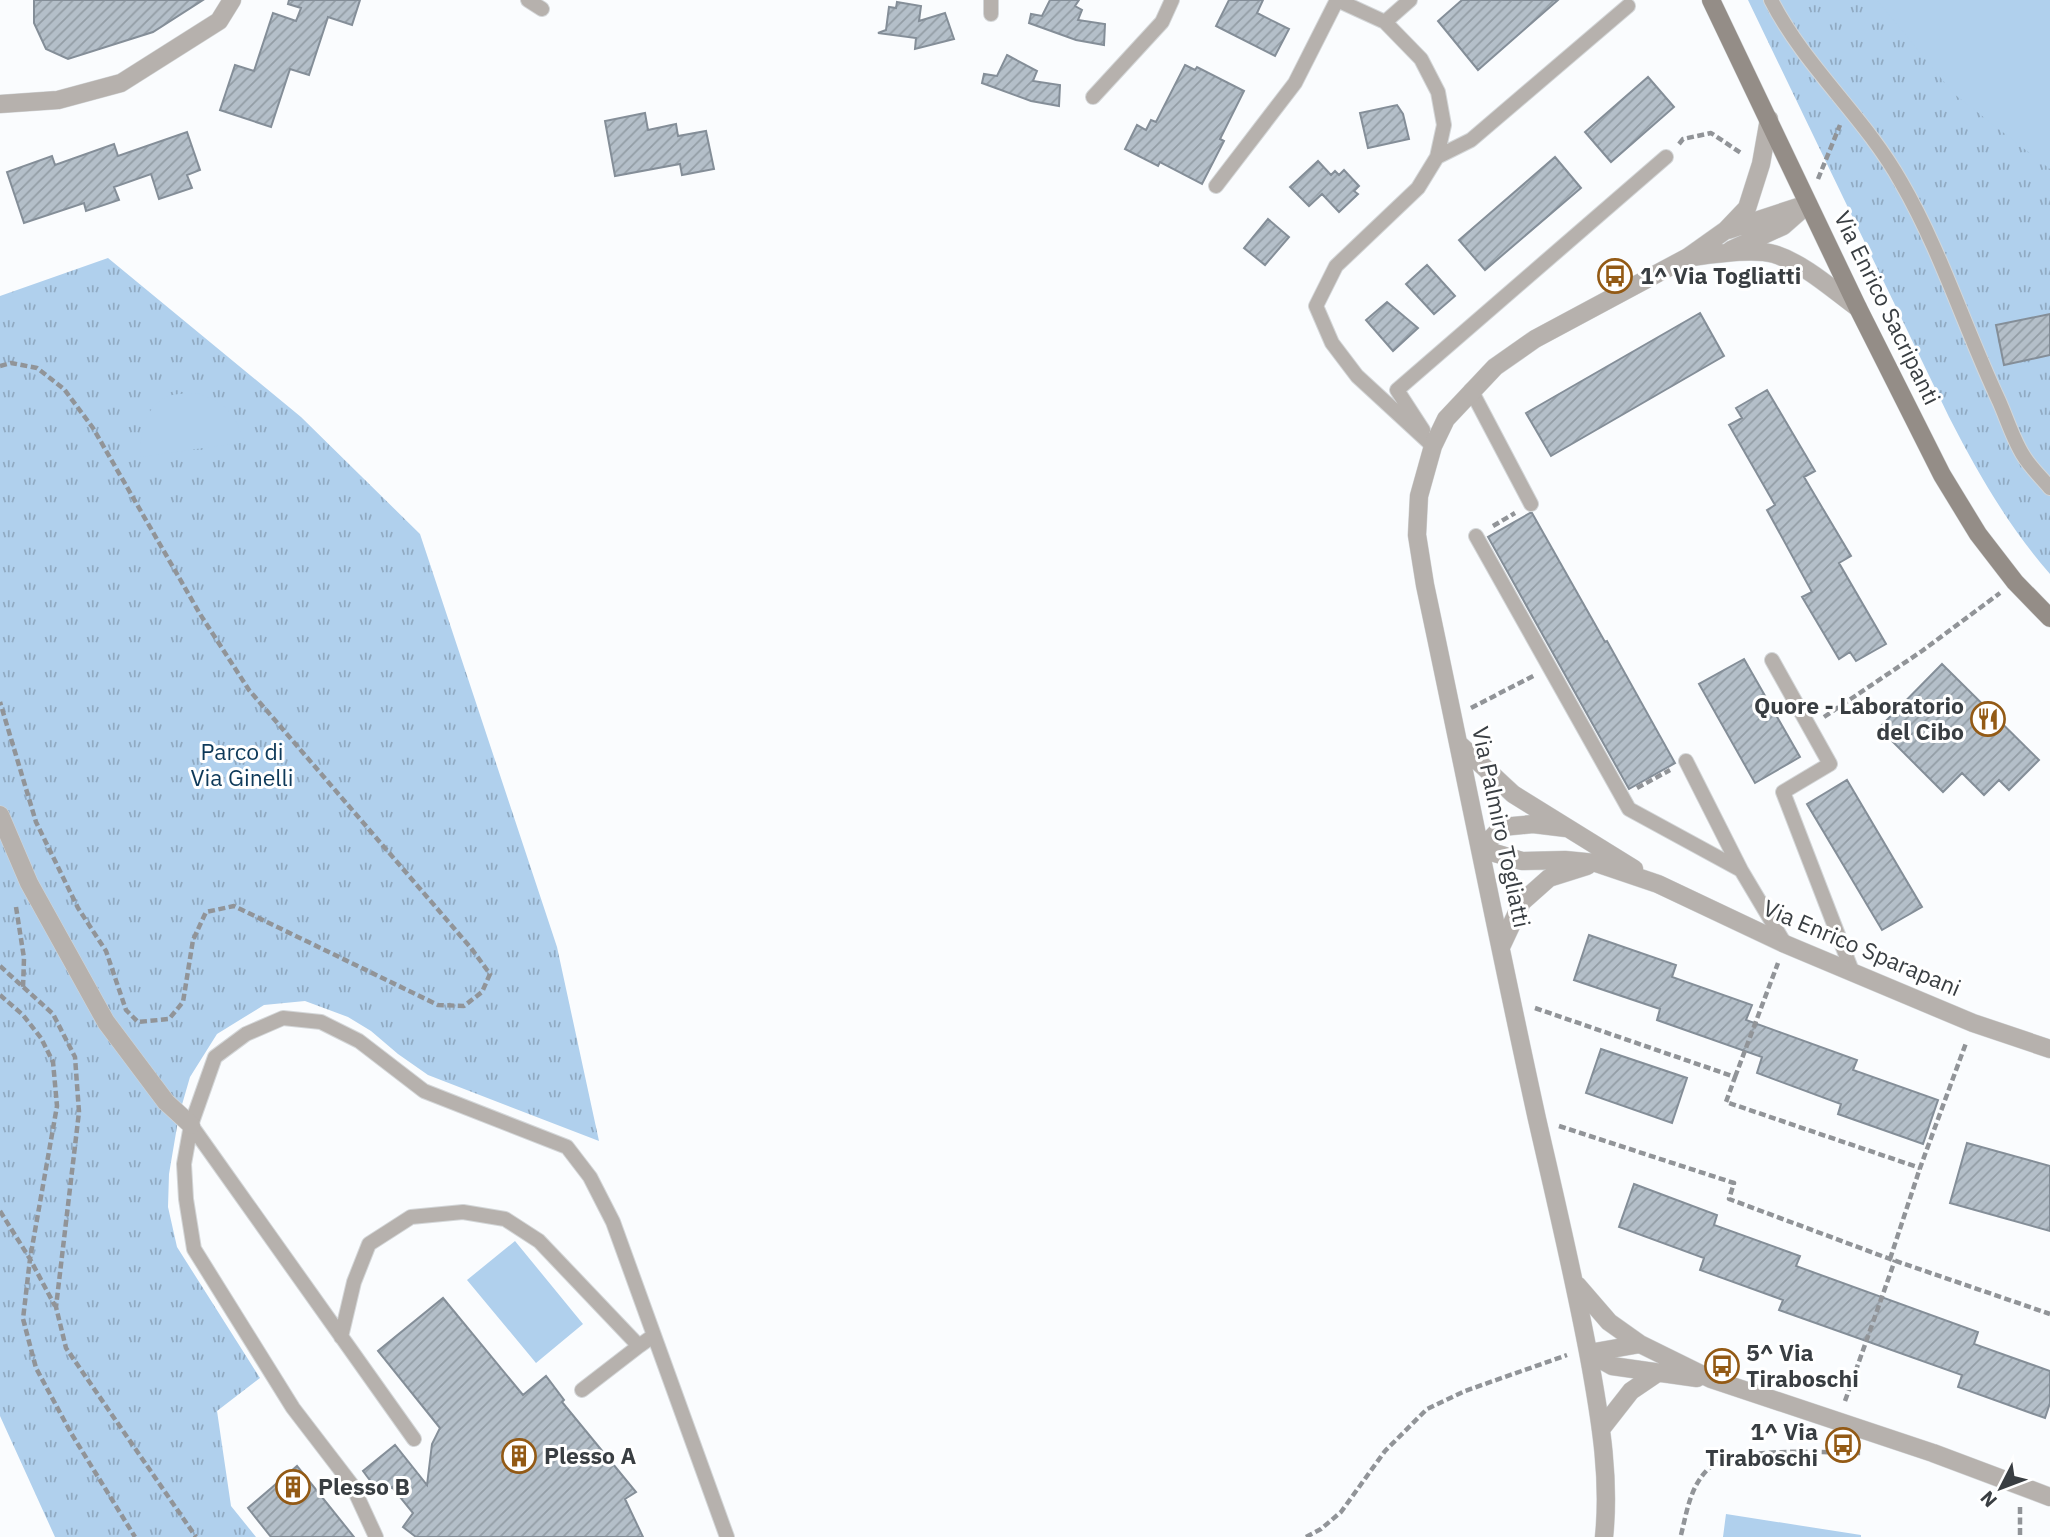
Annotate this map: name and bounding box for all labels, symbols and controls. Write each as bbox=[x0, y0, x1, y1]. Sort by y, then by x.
street label: Via Enrico Sacripanti bbox=[1828, 206, 1948, 409]
bus stop icon: 1^ Via Togliatti bbox=[1596, 257, 1634, 295]
place label: 1^ Via Togliatti bbox=[1640, 260, 1801, 290]
place label: Quore - Laboratorio del Cibo bbox=[1754, 690, 1964, 746]
restaurant icon: Quore - Laboratorio del Cibo bbox=[1969, 700, 2007, 738]
street label: Via Palmiro Togliatti bbox=[1466, 723, 1538, 930]
park label: Parco di Via Ginelli bbox=[190, 736, 294, 792]
street label: Via Enrico Sparapani bbox=[1759, 892, 1966, 1002]
place label: 5^ Via Tiraboschi bbox=[1746, 1337, 1859, 1393]
bus stop icon: 5^ Via Tiraboschi bbox=[1703, 1347, 1741, 1385]
place label: 1^ Via Tiraboschi bbox=[1705, 1416, 1818, 1472]
bus stop icon: 1^ Via Tiraboschi bbox=[1824, 1426, 1862, 1464]
building icon: Plesso A bbox=[500, 1437, 538, 1475]
place label: Plesso A bbox=[544, 1440, 636, 1470]
north arrow bbox=[1966, 1453, 2036, 1523]
building icon: Plesso B bbox=[274, 1468, 312, 1506]
place label: Plesso B bbox=[318, 1471, 410, 1501]
text: N bbox=[1975, 1486, 2002, 1513]

